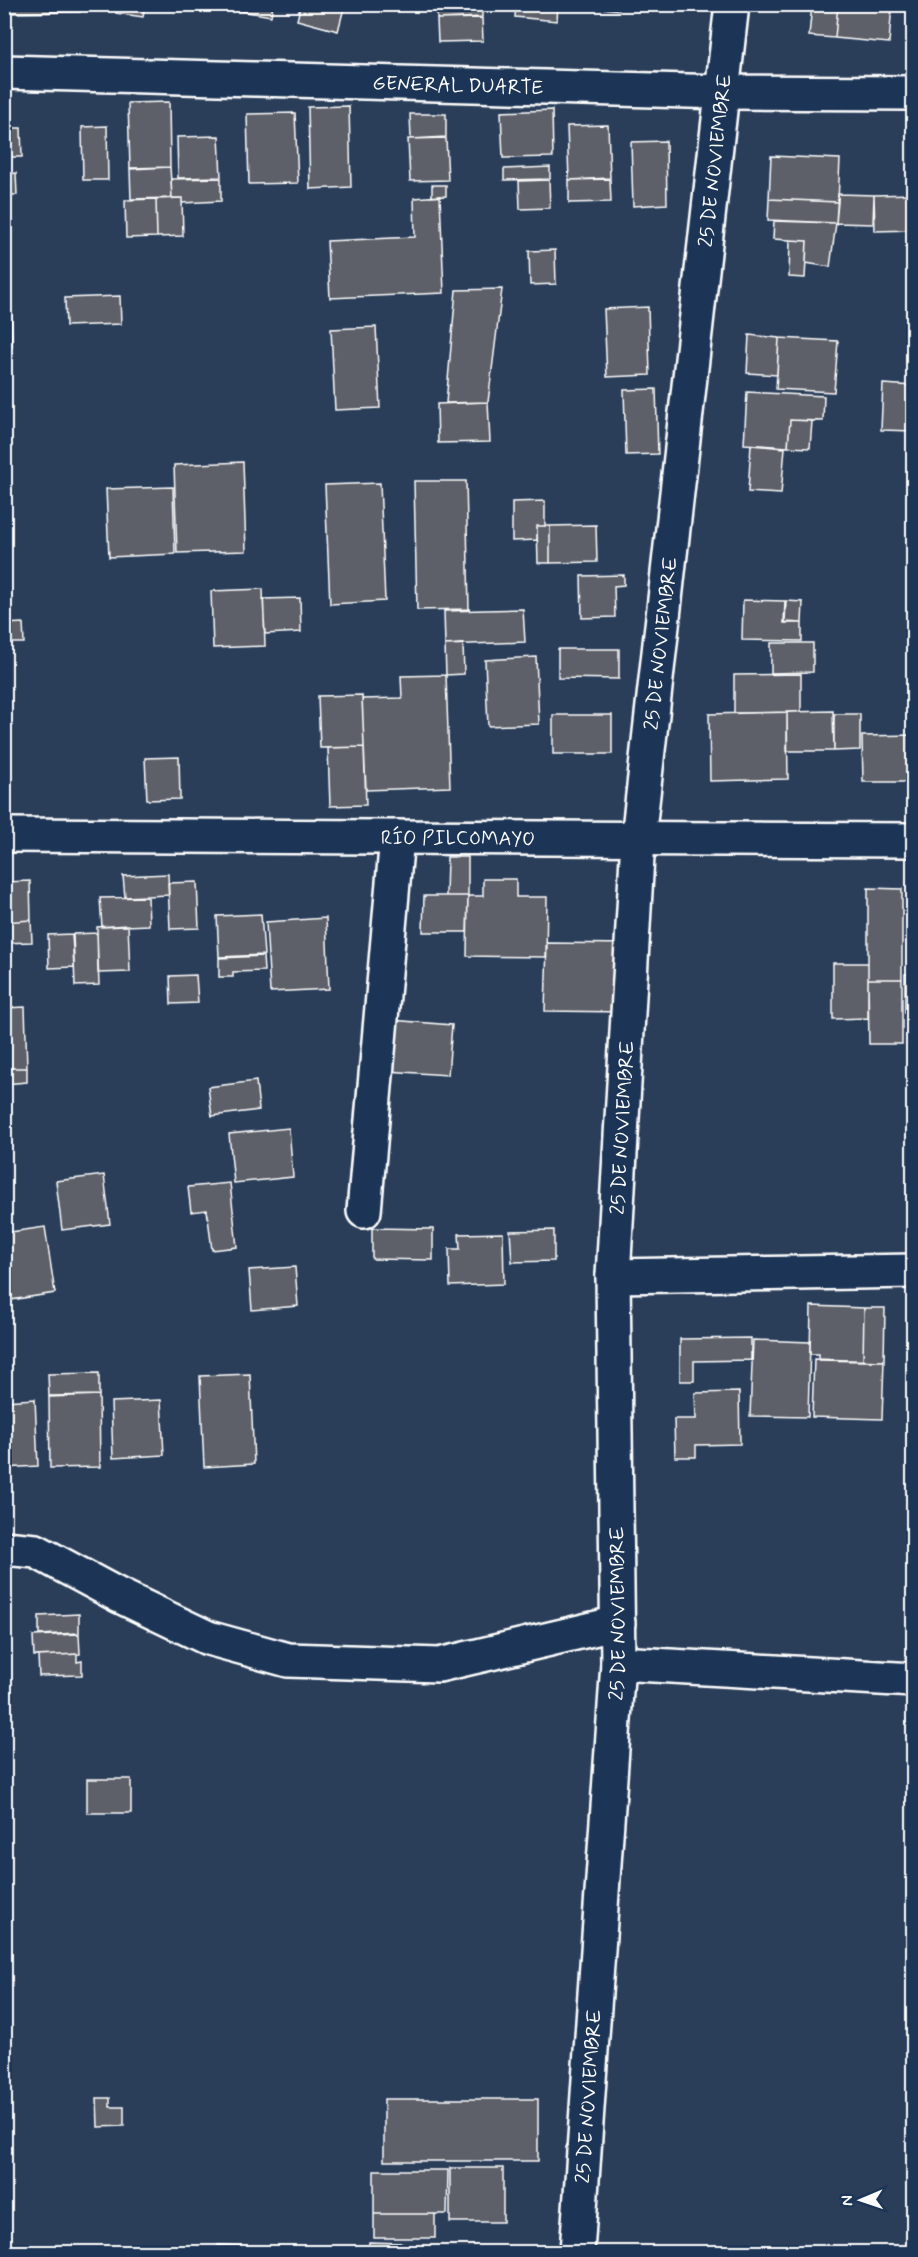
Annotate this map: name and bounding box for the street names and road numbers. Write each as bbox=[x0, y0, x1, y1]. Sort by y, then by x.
street label: GENERAL DUARTE bbox=[372, 70, 544, 102]
street label: 25 DE NOVIEMBRE bbox=[693, 73, 739, 249]
street label: 25 DE NOVIEMBRE bbox=[638, 555, 685, 732]
street label: RÍO PILCOMAYO bbox=[381, 825, 535, 853]
street label: 25 DE NOVIEMBRE bbox=[605, 1040, 641, 1216]
street label: 25 DE NOVIEMBRE bbox=[603, 1526, 633, 1702]
street label: 25 DE NOVIEMBRE bbox=[570, 2009, 609, 2184]

